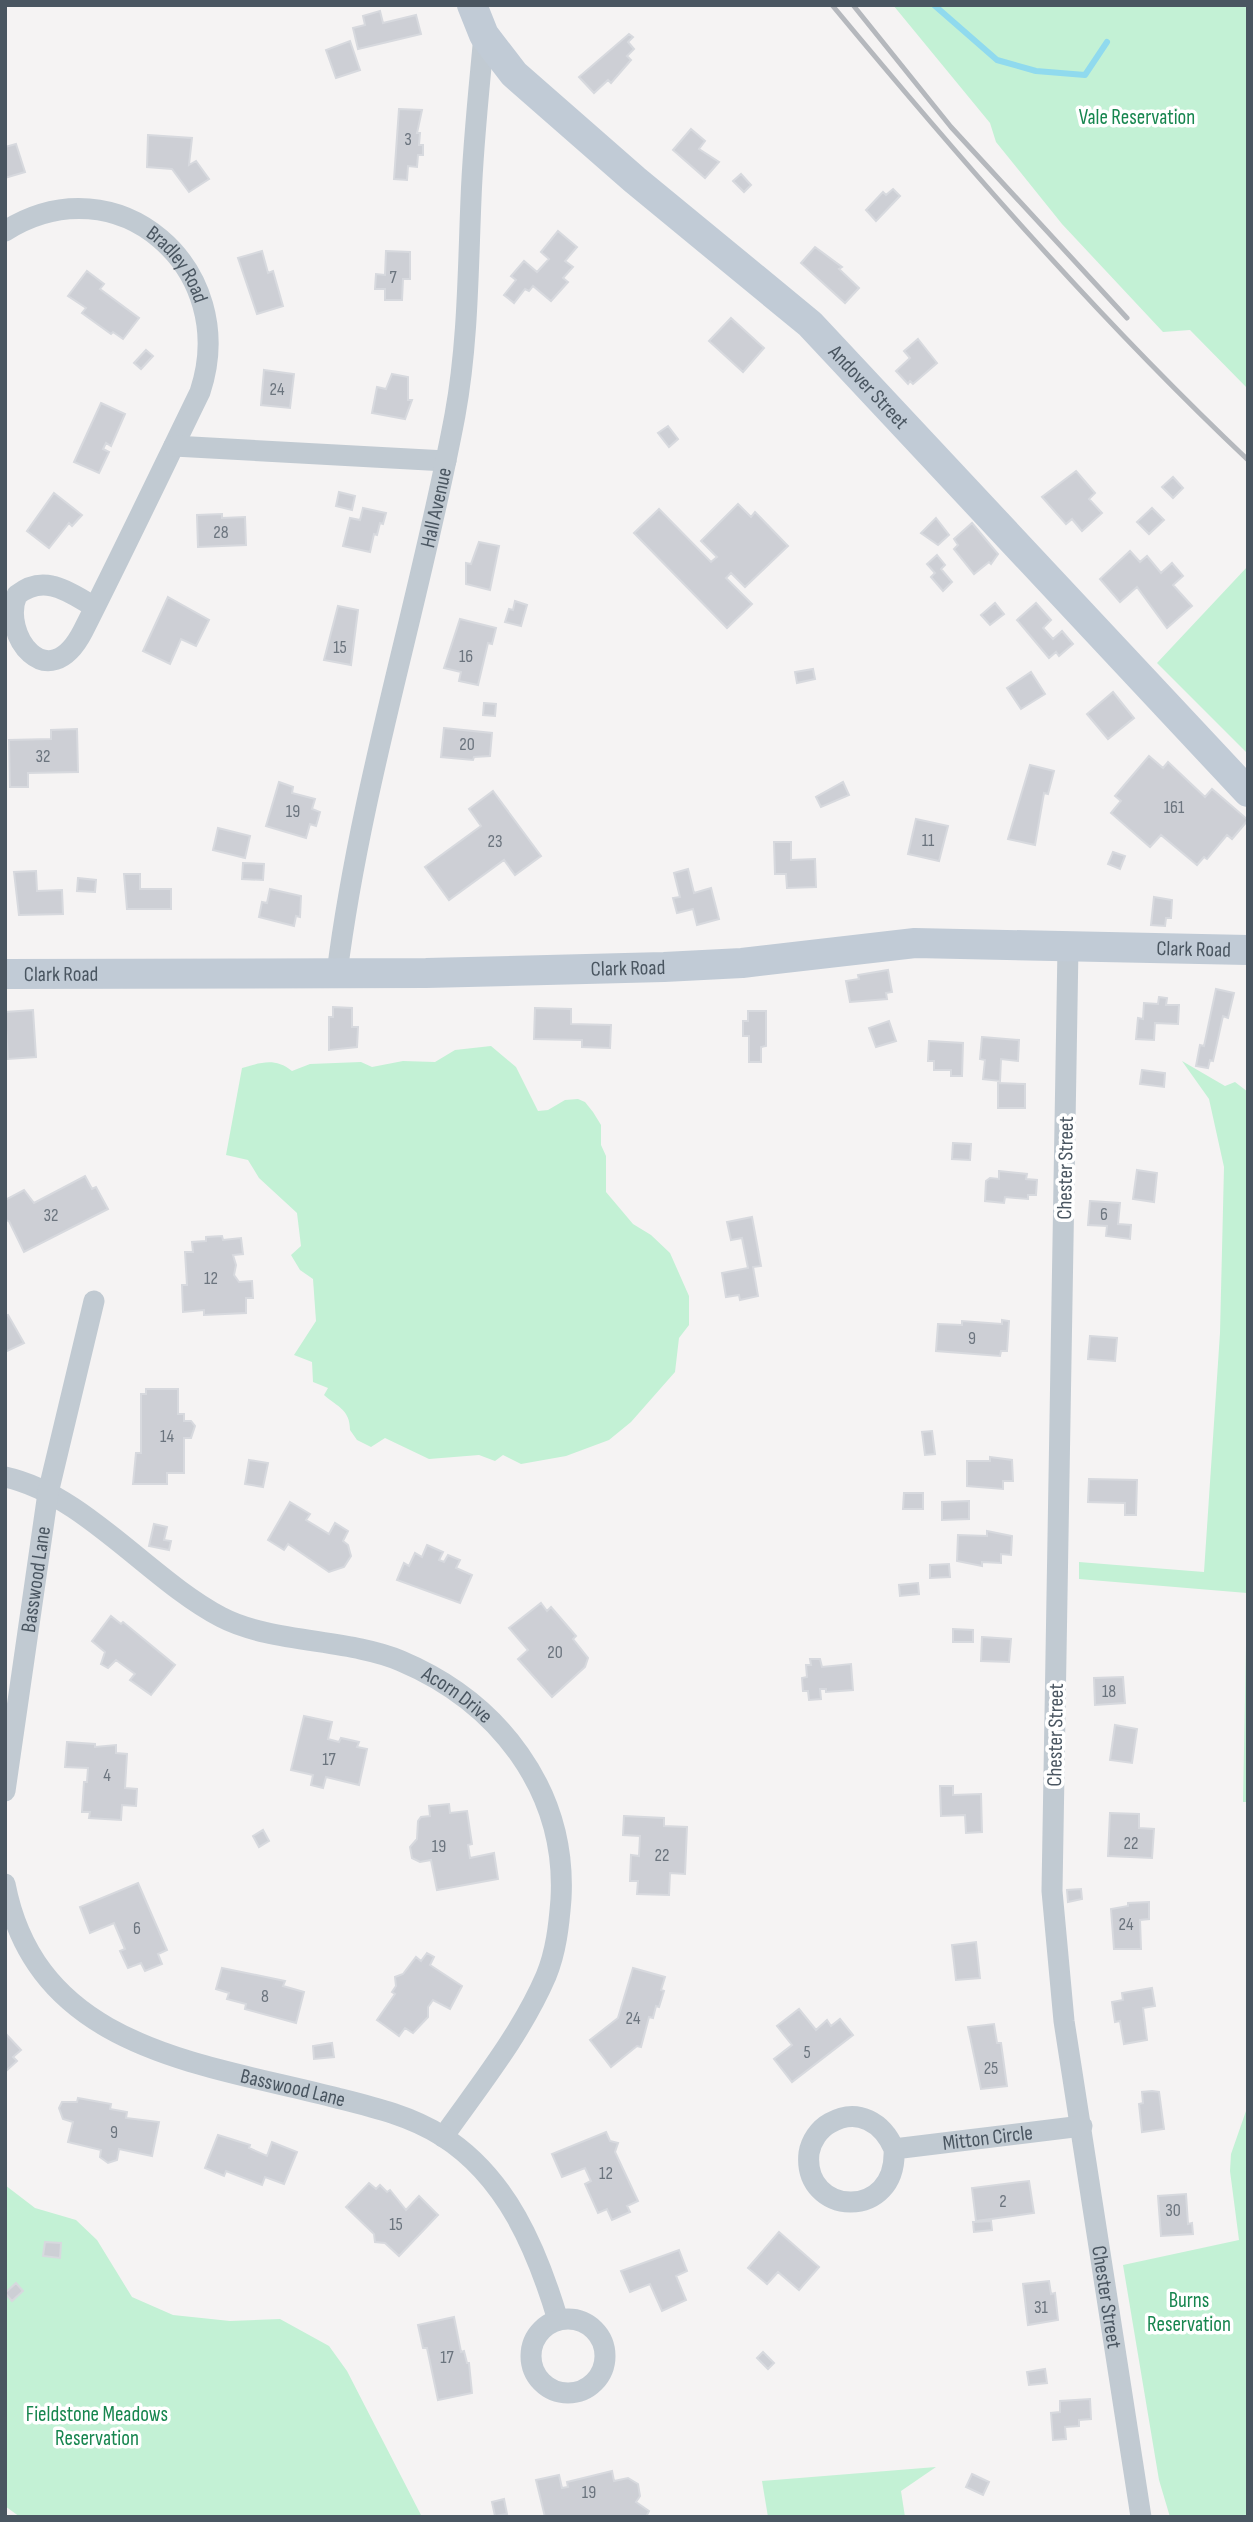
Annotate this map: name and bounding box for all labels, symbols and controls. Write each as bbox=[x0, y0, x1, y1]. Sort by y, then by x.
park label: Vale Reservation bbox=[1079, 105, 1195, 130]
house number: 3 bbox=[404, 129, 412, 150]
street label: Bradley Road bbox=[141, 220, 213, 306]
house number: 7 bbox=[389, 267, 397, 288]
street label: Andover Street bbox=[822, 339, 914, 434]
house number: 24 bbox=[270, 379, 285, 400]
street label: Hall Avenue bbox=[415, 465, 457, 550]
house number: 28 bbox=[213, 522, 229, 543]
house number: 15 bbox=[333, 637, 347, 658]
house number: 16 bbox=[459, 646, 473, 667]
house number: 20 bbox=[459, 734, 475, 755]
house number: 32 bbox=[36, 746, 50, 767]
house number: 161 bbox=[1164, 797, 1185, 818]
house number: 19 bbox=[286, 801, 300, 822]
house number: 11 bbox=[922, 830, 935, 851]
house number: 23 bbox=[488, 831, 503, 852]
street label: Clark Road bbox=[1156, 936, 1231, 963]
street label: Clark Road bbox=[590, 955, 666, 982]
street label: Clark Road bbox=[24, 962, 98, 987]
street label: Chester Street bbox=[1052, 1116, 1079, 1220]
house number: 6 bbox=[1100, 1204, 1108, 1225]
house number: 32 bbox=[44, 1205, 58, 1226]
house number: 12 bbox=[204, 1268, 218, 1289]
house number: 9 bbox=[968, 1328, 976, 1349]
house number: 14 bbox=[160, 1426, 174, 1447]
street label: Basswood Lane bbox=[16, 1525, 56, 1634]
house number: 20 bbox=[547, 1642, 563, 1663]
street label: Acorn Drive bbox=[417, 1661, 498, 1729]
house number: 18 bbox=[1102, 1681, 1116, 1702]
street label: Chester Street bbox=[1042, 1683, 1069, 1787]
house number: 17 bbox=[322, 1749, 337, 1770]
house number: 4 bbox=[103, 1765, 111, 1786]
house number: 22 bbox=[1124, 1833, 1138, 1854]
house number: 19 bbox=[432, 1836, 446, 1857]
house number: 22 bbox=[655, 1845, 669, 1866]
house number: 24 bbox=[1119, 1914, 1134, 1935]
house number: 6 bbox=[133, 1918, 141, 1939]
house number: 8 bbox=[261, 1986, 269, 2007]
house number: 24 bbox=[626, 2008, 641, 2029]
house number: 5 bbox=[803, 2042, 811, 2063]
house number: 25 bbox=[984, 2058, 998, 2079]
street label: Basswood Lane bbox=[238, 2064, 348, 2113]
street label: Mitton Circle bbox=[941, 2120, 1034, 2156]
house number: 9 bbox=[110, 2122, 118, 2143]
house number: 12 bbox=[599, 2163, 613, 2184]
house number: 2 bbox=[999, 2191, 1007, 2212]
house number: 30 bbox=[1165, 2200, 1181, 2221]
house number: 15 bbox=[389, 2214, 403, 2235]
street label: Chester Street bbox=[1086, 2244, 1127, 2350]
park label: Burns Reservation bbox=[1147, 2288, 1231, 2337]
house number: 31 bbox=[1034, 2297, 1049, 2318]
house number: 17 bbox=[440, 2347, 455, 2368]
park label: Fieldstone Meadows Reservation bbox=[26, 2402, 168, 2451]
house number: 19 bbox=[582, 2482, 596, 2503]

